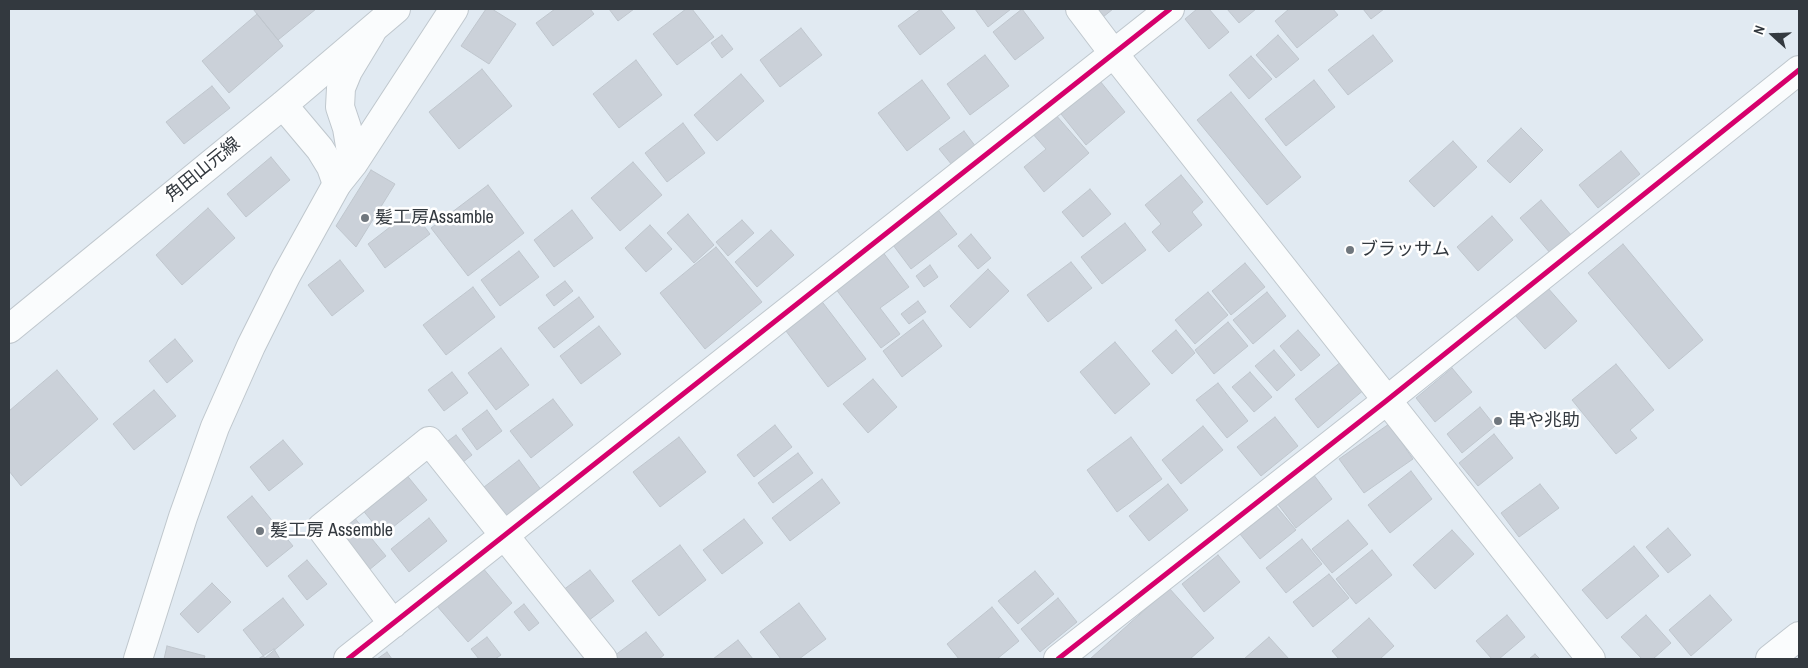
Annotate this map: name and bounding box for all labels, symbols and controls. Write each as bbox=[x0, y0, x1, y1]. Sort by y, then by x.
north arrow bbox=[1748, 10, 1798, 60]
text: N bbox=[1749, 23, 1769, 37]
street label: 角田山元線 bbox=[161, 133, 245, 207]
place label: 髪工房Assamble bbox=[375, 207, 494, 229]
marker: 髪工房Assamble bbox=[359, 212, 371, 224]
place label: ブラッサム bbox=[1360, 239, 1450, 261]
marker: ブラッサム bbox=[1344, 244, 1356, 256]
place label: 串や兆助 bbox=[1508, 410, 1580, 432]
marker: 串や兆助 bbox=[1492, 415, 1504, 427]
place label: 髪工房 Assemble bbox=[270, 520, 393, 542]
marker: 髪工房 Assemble bbox=[254, 525, 266, 537]

